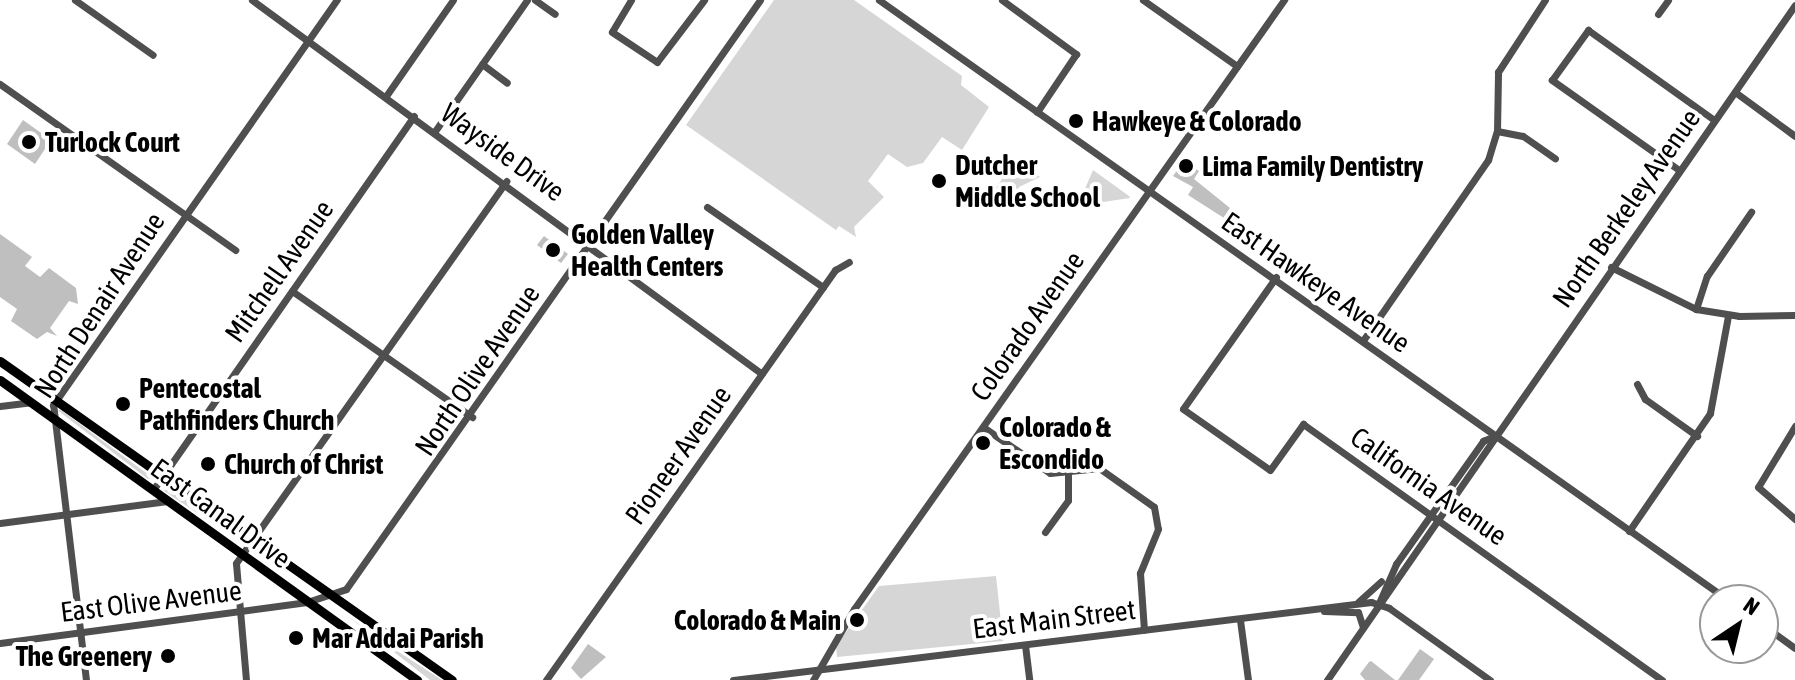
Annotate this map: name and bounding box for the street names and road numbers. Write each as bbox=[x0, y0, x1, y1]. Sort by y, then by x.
street label: Wayside Drive bbox=[435, 96, 571, 208]
street label: North Berkeley Avenue bbox=[1545, 102, 1707, 314]
street label: Mitchell Avenue bbox=[218, 193, 340, 349]
street label: East Hawkeye Avenue bbox=[1215, 205, 1417, 359]
street label: North Denair Avenue bbox=[27, 206, 171, 404]
street label: Colorado Avenue bbox=[963, 245, 1091, 407]
street label: North Olive Avenue bbox=[408, 278, 546, 462]
street label: Pioneer Avenue bbox=[618, 379, 738, 531]
street label: California Avenue bbox=[1344, 420, 1514, 552]
street label: East Canal Drive bbox=[145, 451, 297, 575]
street label: East Olive Avenue bbox=[59, 573, 243, 629]
street label: East Main Street bbox=[971, 592, 1137, 646]

